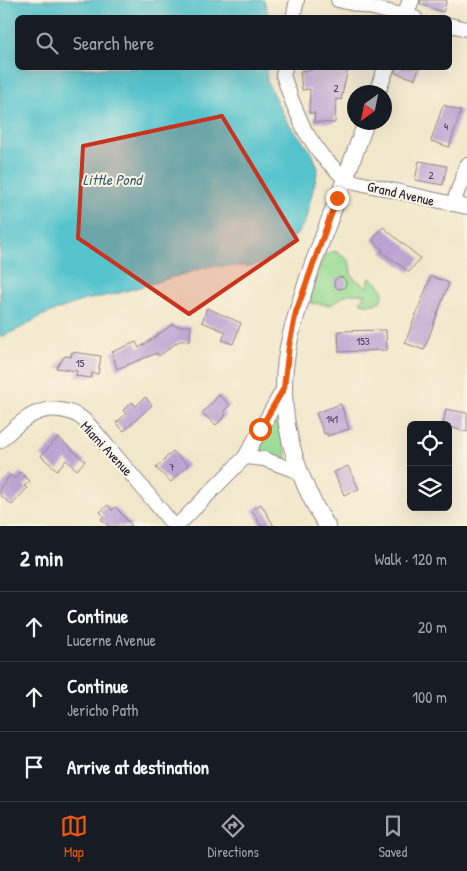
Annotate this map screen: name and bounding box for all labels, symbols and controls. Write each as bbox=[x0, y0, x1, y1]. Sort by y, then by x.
search box bbox=[15, 15, 452, 70]
icon: search bbox=[33, 29, 61, 57]
text: Search here bbox=[73, 30, 154, 56]
house number: 2 bbox=[333, 81, 339, 95]
north arrow bbox=[347, 85, 392, 130]
house number: 4 bbox=[444, 119, 448, 133]
house number: 2 bbox=[428, 168, 434, 182]
water label: Little Pond bbox=[83, 169, 143, 190]
street label: Grand Avenue bbox=[366, 176, 437, 210]
route end bbox=[326, 187, 349, 210]
house number: 153 bbox=[356, 334, 370, 348]
house number: 15 bbox=[76, 356, 85, 370]
house number: 141 bbox=[326, 412, 338, 426]
street label: Miami Avenue bbox=[77, 417, 138, 480]
route start bbox=[249, 418, 272, 441]
map controls bbox=[407, 421, 452, 511]
button: locate bbox=[407, 421, 452, 466]
house number: 7 bbox=[169, 460, 175, 474]
button: layers bbox=[407, 466, 452, 511]
text: 2 min bbox=[20, 544, 63, 573]
text: Walk · 120 m bbox=[374, 548, 447, 570]
text: Continue bbox=[67, 603, 128, 629]
icon: ahead bbox=[20, 613, 48, 641]
text: 20 m bbox=[418, 616, 447, 638]
text: Lucerne Avenue bbox=[67, 629, 156, 651]
text: Continue bbox=[67, 673, 128, 699]
icon: ahead bbox=[20, 683, 48, 711]
text: 100 m bbox=[412, 686, 447, 708]
text: Jericho Path bbox=[67, 699, 138, 721]
icon: arrive bbox=[20, 753, 48, 781]
text: Arrive at destination bbox=[67, 754, 209, 780]
tab: Map bbox=[60, 812, 88, 861]
tab: Directions bbox=[207, 812, 259, 861]
tab: Saved bbox=[379, 812, 407, 861]

